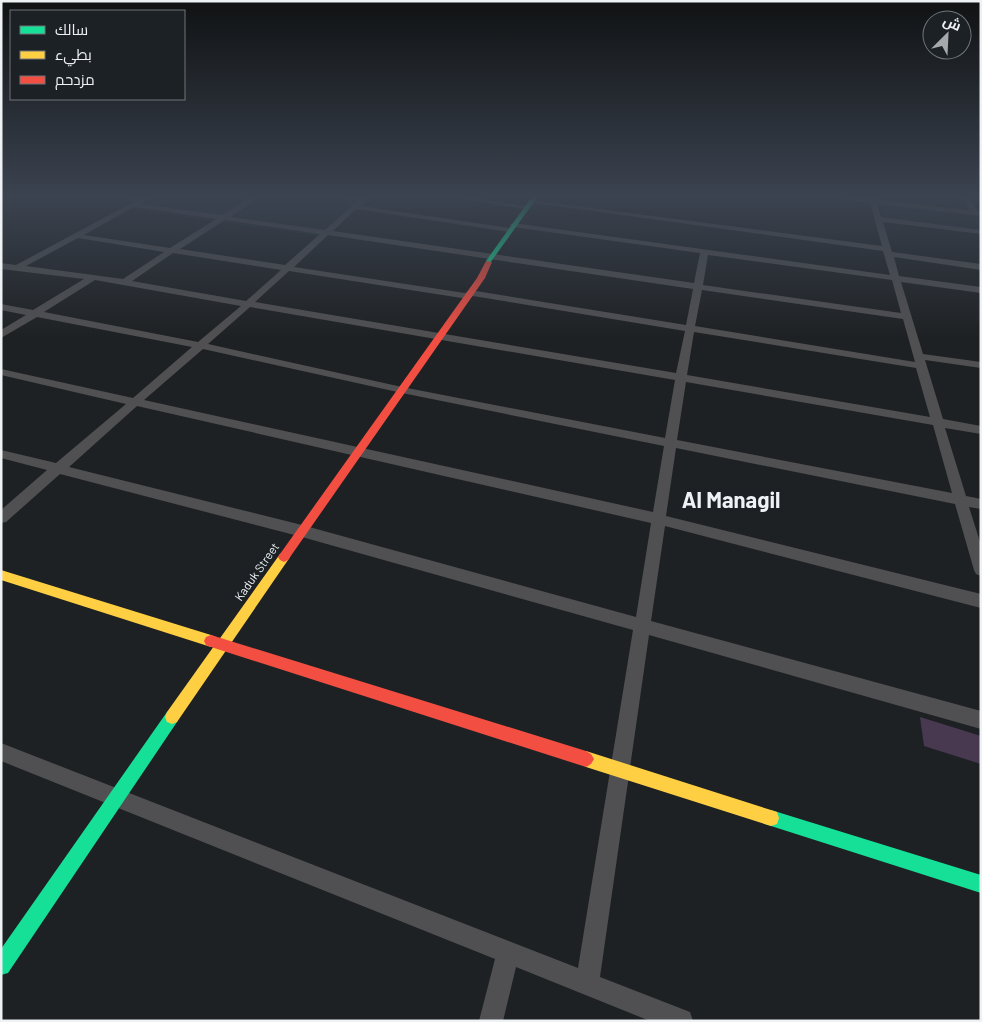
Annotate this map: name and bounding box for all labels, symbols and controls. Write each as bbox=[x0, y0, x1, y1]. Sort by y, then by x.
legend bbox=[10, 10, 185, 100]
north arrow bbox=[922, 10, 972, 60]
text: ش bbox=[940, 11, 964, 35]
text: سالك bbox=[55, 20, 88, 38]
text: بطيء bbox=[55, 45, 92, 67]
text: مزدحم bbox=[55, 70, 95, 90]
district label: Al Managil bbox=[682, 486, 780, 512]
street label: Kaduk Street bbox=[231, 540, 281, 603]

